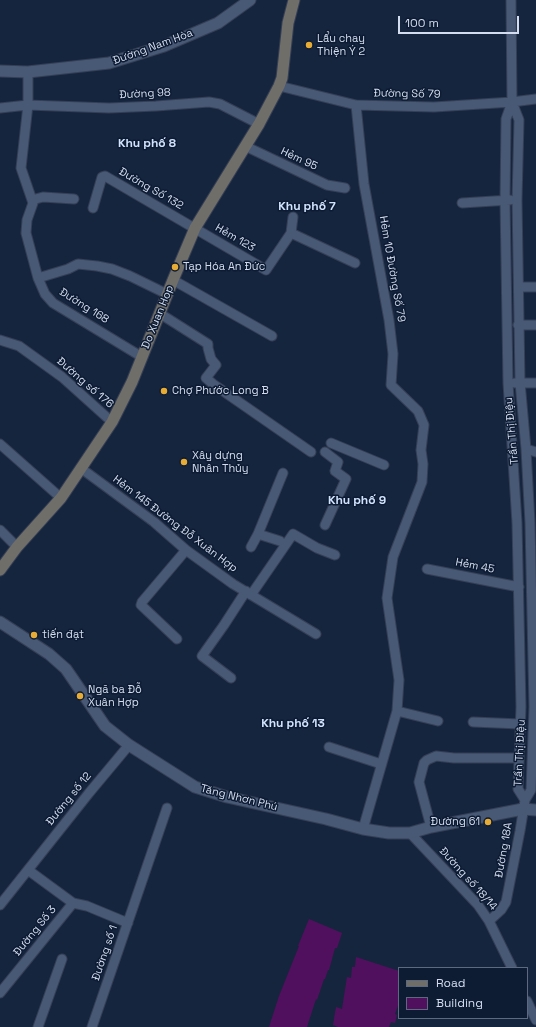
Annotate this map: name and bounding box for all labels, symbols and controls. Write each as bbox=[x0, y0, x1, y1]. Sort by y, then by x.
scale bar bbox=[400, 8, 521, 34]
text: 100 m bbox=[405, 15, 439, 31]
street label: Đường Nam Hòa bbox=[111, 26, 195, 68]
place label: Lẩu chay Thiện Ý 2 bbox=[317, 32, 365, 58]
marker: Lẩu chay Thiện Ý 2 bbox=[304, 40, 314, 50]
street label: Đường 98 bbox=[119, 86, 171, 102]
street label: Đường Số 79 bbox=[373, 87, 441, 101]
district label: Khu phố 8 bbox=[118, 137, 176, 151]
street label: Hẻm 95 bbox=[278, 145, 320, 173]
street label: Đường Số 132 bbox=[116, 165, 186, 213]
district label: Khu phố 7 bbox=[278, 200, 336, 214]
street label: Hẻm 10 Đường Số 79 bbox=[376, 215, 408, 323]
street label: Hẻm 123 bbox=[213, 221, 257, 255]
place label: Tạp Hóa An Đức bbox=[183, 260, 265, 274]
marker: Tạp Hóa An Đức bbox=[170, 262, 180, 272]
street label: Do Xuan Hop bbox=[139, 283, 177, 351]
street label: Đường 168 bbox=[57, 286, 111, 326]
street label: Đường số 176 bbox=[54, 355, 116, 411]
place label: Chợ Phước Long B bbox=[172, 384, 269, 398]
marker: Chợ Phước Long B bbox=[159, 386, 169, 396]
street label: Trần Thị Điệu bbox=[502, 397, 522, 465]
place label: Xây dựng Nhân Thủy bbox=[192, 449, 249, 475]
marker: Xây dựng Nhân Thủy bbox=[179, 457, 189, 467]
street label: Hẻm 145 Đường Đỗ Xuân Hợp bbox=[110, 473, 240, 575]
district label: Khu phố 9 bbox=[328, 494, 386, 508]
street label: Hẻm 45 bbox=[454, 556, 496, 576]
place label: tiến đạt bbox=[42, 628, 84, 642]
marker: tiến đạt bbox=[29, 630, 39, 640]
place label: Ngã ba Đỗ Xuân Hợp bbox=[88, 683, 142, 709]
marker: Ngã ba Đỗ Xuân Hợp bbox=[75, 691, 85, 701]
district label: Khu phố 13 bbox=[261, 717, 325, 731]
street label: Trần Thị Điệu bbox=[512, 719, 528, 787]
street label: Đường số 12 bbox=[44, 770, 94, 828]
street label: Tăng Nhơn Phú bbox=[199, 782, 279, 814]
place label: Đường 61 bbox=[431, 815, 480, 829]
marker: Đường 61 bbox=[483, 817, 493, 827]
street label: Đường 18A bbox=[493, 821, 515, 879]
street label: Đường số 18/14 bbox=[436, 845, 500, 913]
street label: Đường Số 3 bbox=[11, 903, 59, 959]
street label: Đường số 1 bbox=[89, 923, 121, 983]
legend bbox=[398, 967, 528, 1019]
text: Road bbox=[436, 975, 465, 991]
text: Building bbox=[436, 995, 483, 1011]

